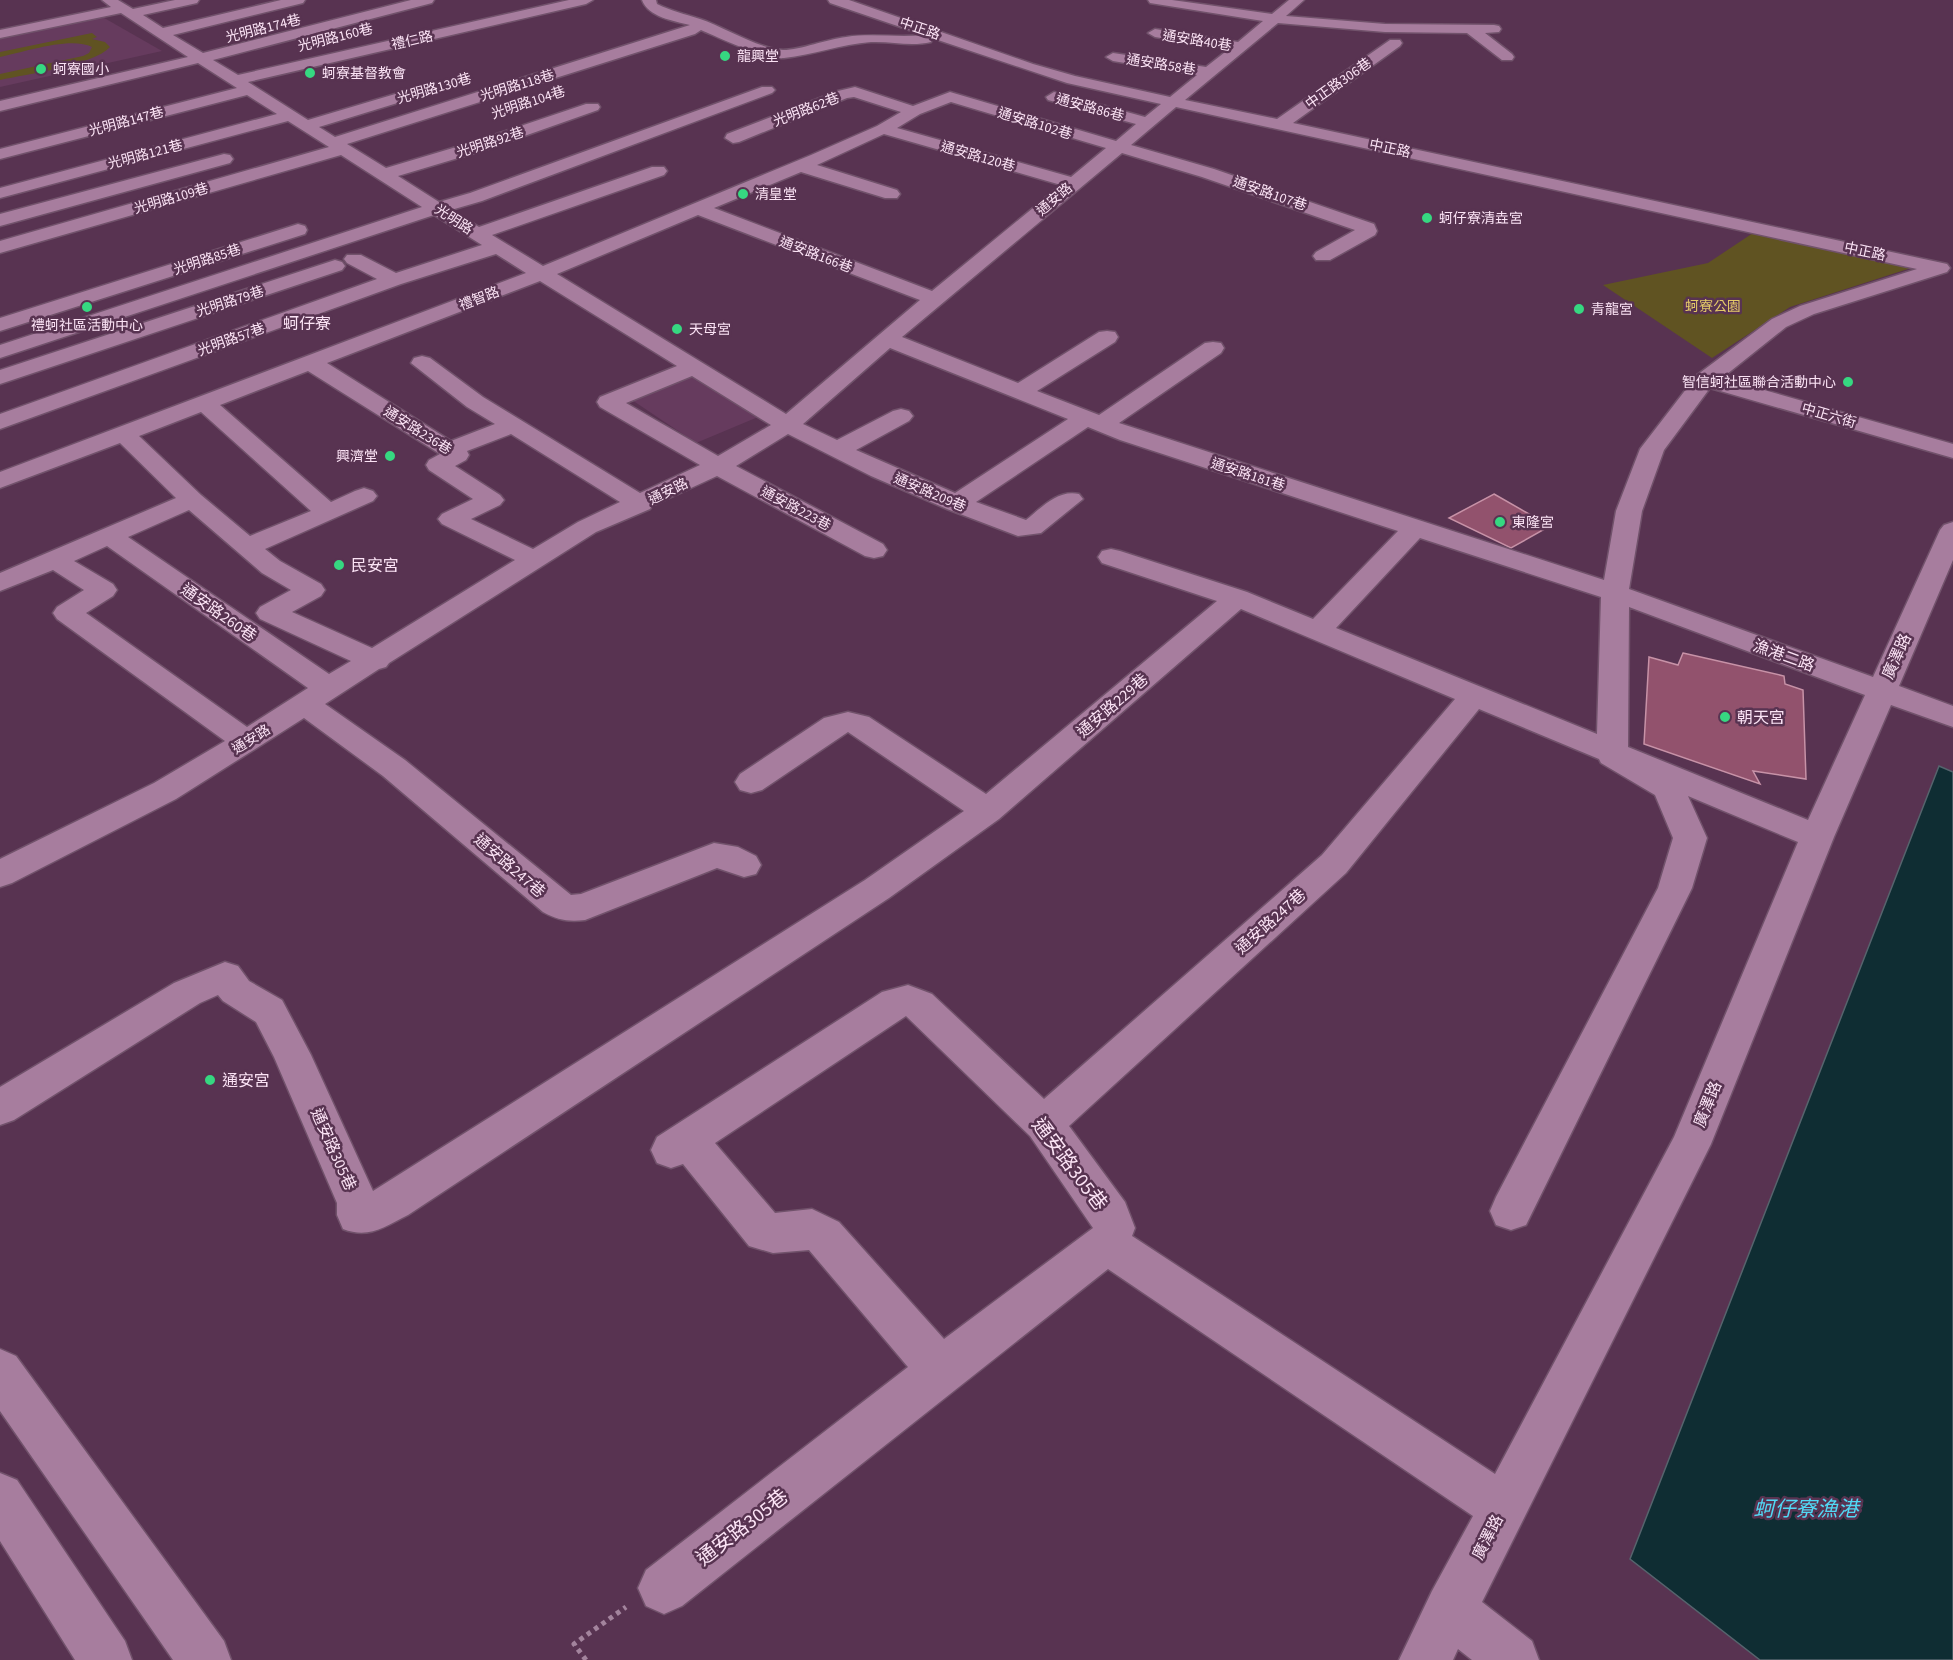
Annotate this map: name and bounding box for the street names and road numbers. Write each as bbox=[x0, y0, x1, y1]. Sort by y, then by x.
street label: 光明路174巷 bbox=[224, 10, 303, 48]
street label: 中正路 bbox=[897, 13, 943, 45]
street label: 光明路160巷 bbox=[296, 19, 375, 57]
street label: 通安路40巷 bbox=[1161, 26, 1233, 56]
street label: 禮仁路 bbox=[390, 27, 435, 55]
street label: 通安路58巷 bbox=[1125, 50, 1197, 80]
street label: 中正路306巷 bbox=[1301, 54, 1376, 114]
street label: 光明路118巷 bbox=[478, 65, 557, 107]
street label: 光明路130巷 bbox=[395, 69, 474, 109]
street label: 光明路104巷 bbox=[489, 82, 568, 124]
street label: 光明路62巷 bbox=[770, 88, 843, 132]
street label: 通安路86巷 bbox=[1053, 89, 1126, 127]
street label: 光明路147巷 bbox=[87, 102, 166, 142]
street label: 通安路102巷 bbox=[995, 103, 1074, 145]
street label: 光明路92巷 bbox=[454, 123, 527, 163]
street label: 光明路121巷 bbox=[106, 135, 185, 175]
street label: 中正路 bbox=[1367, 135, 1412, 163]
street label: 通安路120巷 bbox=[938, 137, 1017, 177]
street label: 通安路107巷 bbox=[1230, 172, 1309, 216]
street label: 光明路109巷 bbox=[132, 179, 211, 219]
street label: 通安路 bbox=[1032, 179, 1077, 221]
street label: 光明路 bbox=[430, 200, 477, 240]
street label: 通安路166巷 bbox=[776, 232, 855, 278]
street label: 中正路 bbox=[1842, 238, 1887, 266]
street label: 光明路85巷 bbox=[171, 240, 244, 280]
street label: 光明路79巷 bbox=[194, 282, 267, 322]
street label: 禮智路 bbox=[456, 282, 503, 316]
street label: 光明路57巷 bbox=[195, 319, 268, 361]
street label: 中正六街 bbox=[1799, 399, 1858, 433]
street label: 通安路236巷 bbox=[380, 402, 455, 460]
street label: 通安路181巷 bbox=[1208, 454, 1287, 496]
street label: 通安路209巷 bbox=[890, 469, 969, 517]
street label: 通安路 bbox=[645, 474, 692, 510]
street label: 通安路223巷 bbox=[757, 482, 834, 536]
street label: 通安路260巷 bbox=[176, 579, 261, 647]
street label: 廣澤路 bbox=[1877, 630, 1917, 683]
street label: 漁港二路 bbox=[1750, 635, 1817, 677]
street label: 通安路229巷 bbox=[1072, 669, 1153, 743]
street label: 通安路 bbox=[228, 720, 275, 759]
street label: 通安路247巷 bbox=[469, 829, 550, 903]
street label: 通安路247巷 bbox=[1231, 884, 1311, 959]
street label: 廣澤路 bbox=[1689, 1078, 1727, 1131]
street label: 通安路305巷 bbox=[305, 1105, 361, 1194]
street label: 通安路305巷 bbox=[1025, 1112, 1113, 1217]
street label: 通安路305巷 bbox=[691, 1483, 795, 1573]
street label: 廣澤路 bbox=[1467, 1511, 1509, 1564]

